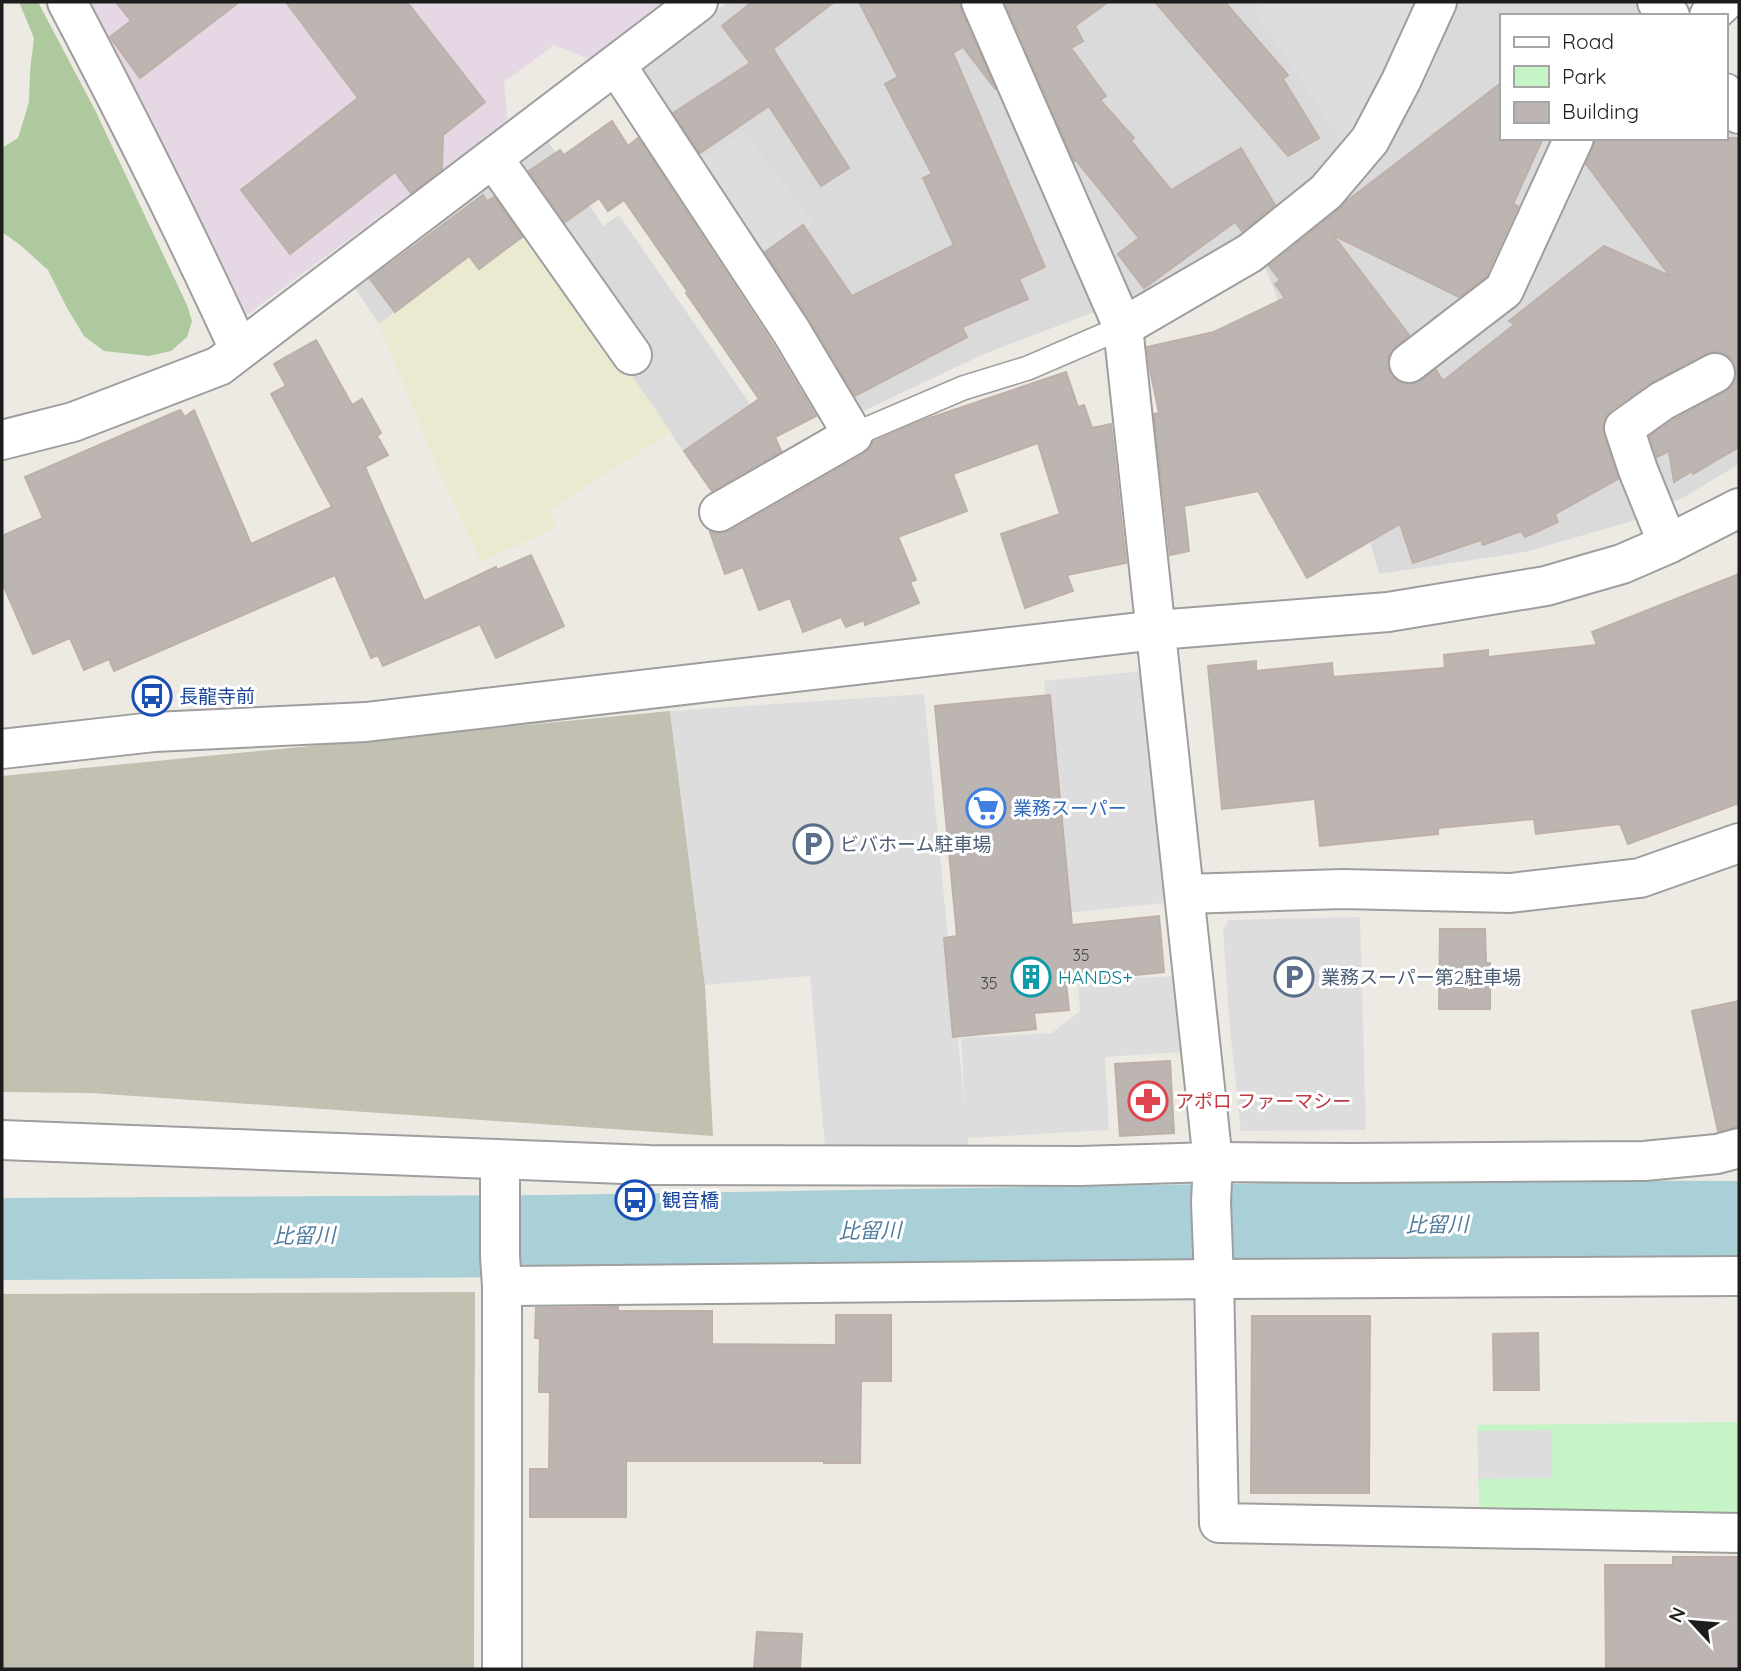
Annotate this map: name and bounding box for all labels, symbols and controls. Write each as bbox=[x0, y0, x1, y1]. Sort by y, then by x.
legend bbox=[1500, 14, 1727, 140]
text: Road bbox=[1562, 28, 1614, 54]
text: Park bbox=[1562, 63, 1606, 89]
text: Building bbox=[1562, 98, 1639, 124]
bus stop icon: 長龍寺前 bbox=[131, 675, 173, 717]
place label: 長龍寺前 bbox=[179, 684, 255, 708]
supermarket icon: 業務スーパー bbox=[965, 787, 1007, 829]
place label: 業務スーパー bbox=[1013, 796, 1127, 820]
parking icon: ビバホーム駐車場 bbox=[792, 823, 834, 865]
place label: ビバホーム駐車場 bbox=[840, 832, 991, 856]
house number: 35 bbox=[1072, 945, 1090, 965]
building icon: HANDS+ bbox=[1010, 956, 1052, 998]
parking icon: 業務スーパー第2駐車場 bbox=[1273, 956, 1315, 998]
place label: HANDS+ bbox=[1058, 965, 1133, 989]
place label: 業務スーパー第2駐車場 bbox=[1321, 965, 1521, 989]
house number: 35 bbox=[980, 973, 998, 993]
pharmacy icon: アポロ ファーマシー bbox=[1127, 1080, 1169, 1122]
place label: アポロ ファーマシー bbox=[1175, 1089, 1351, 1113]
bus stop icon: 観音橋 bbox=[614, 1179, 656, 1221]
place label: 観音橋 bbox=[662, 1188, 719, 1212]
water label: 比留川 bbox=[1405, 1210, 1471, 1238]
water label: 比留川 bbox=[838, 1216, 904, 1244]
water label: 比留川 bbox=[272, 1221, 338, 1249]
north arrow bbox=[1657, 1587, 1727, 1657]
text: N bbox=[1663, 1603, 1691, 1626]

